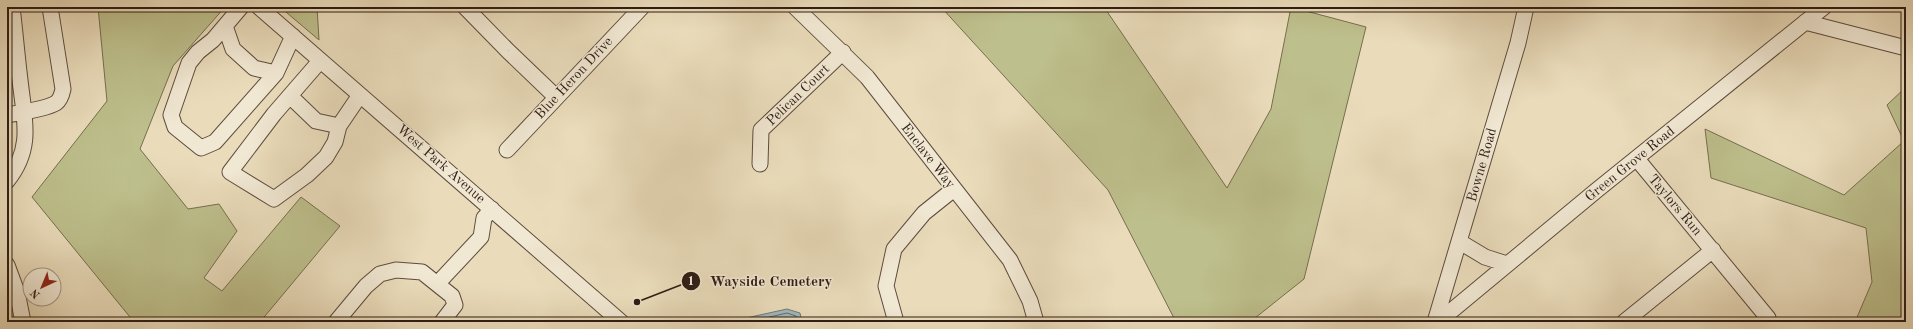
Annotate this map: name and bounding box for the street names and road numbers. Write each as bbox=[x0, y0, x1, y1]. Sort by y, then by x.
street label: Blue Heron Drive bbox=[533, 34, 615, 122]
street label: Pelican Court bbox=[764, 62, 832, 128]
street label: Enclave Way bbox=[898, 121, 958, 192]
street label: West Park Avenue bbox=[394, 122, 488, 206]
street label: Green Grove Road bbox=[1583, 124, 1677, 204]
street label: Bowne Road bbox=[1465, 126, 1499, 204]
street label: Taylors Run bbox=[1646, 172, 1705, 239]

